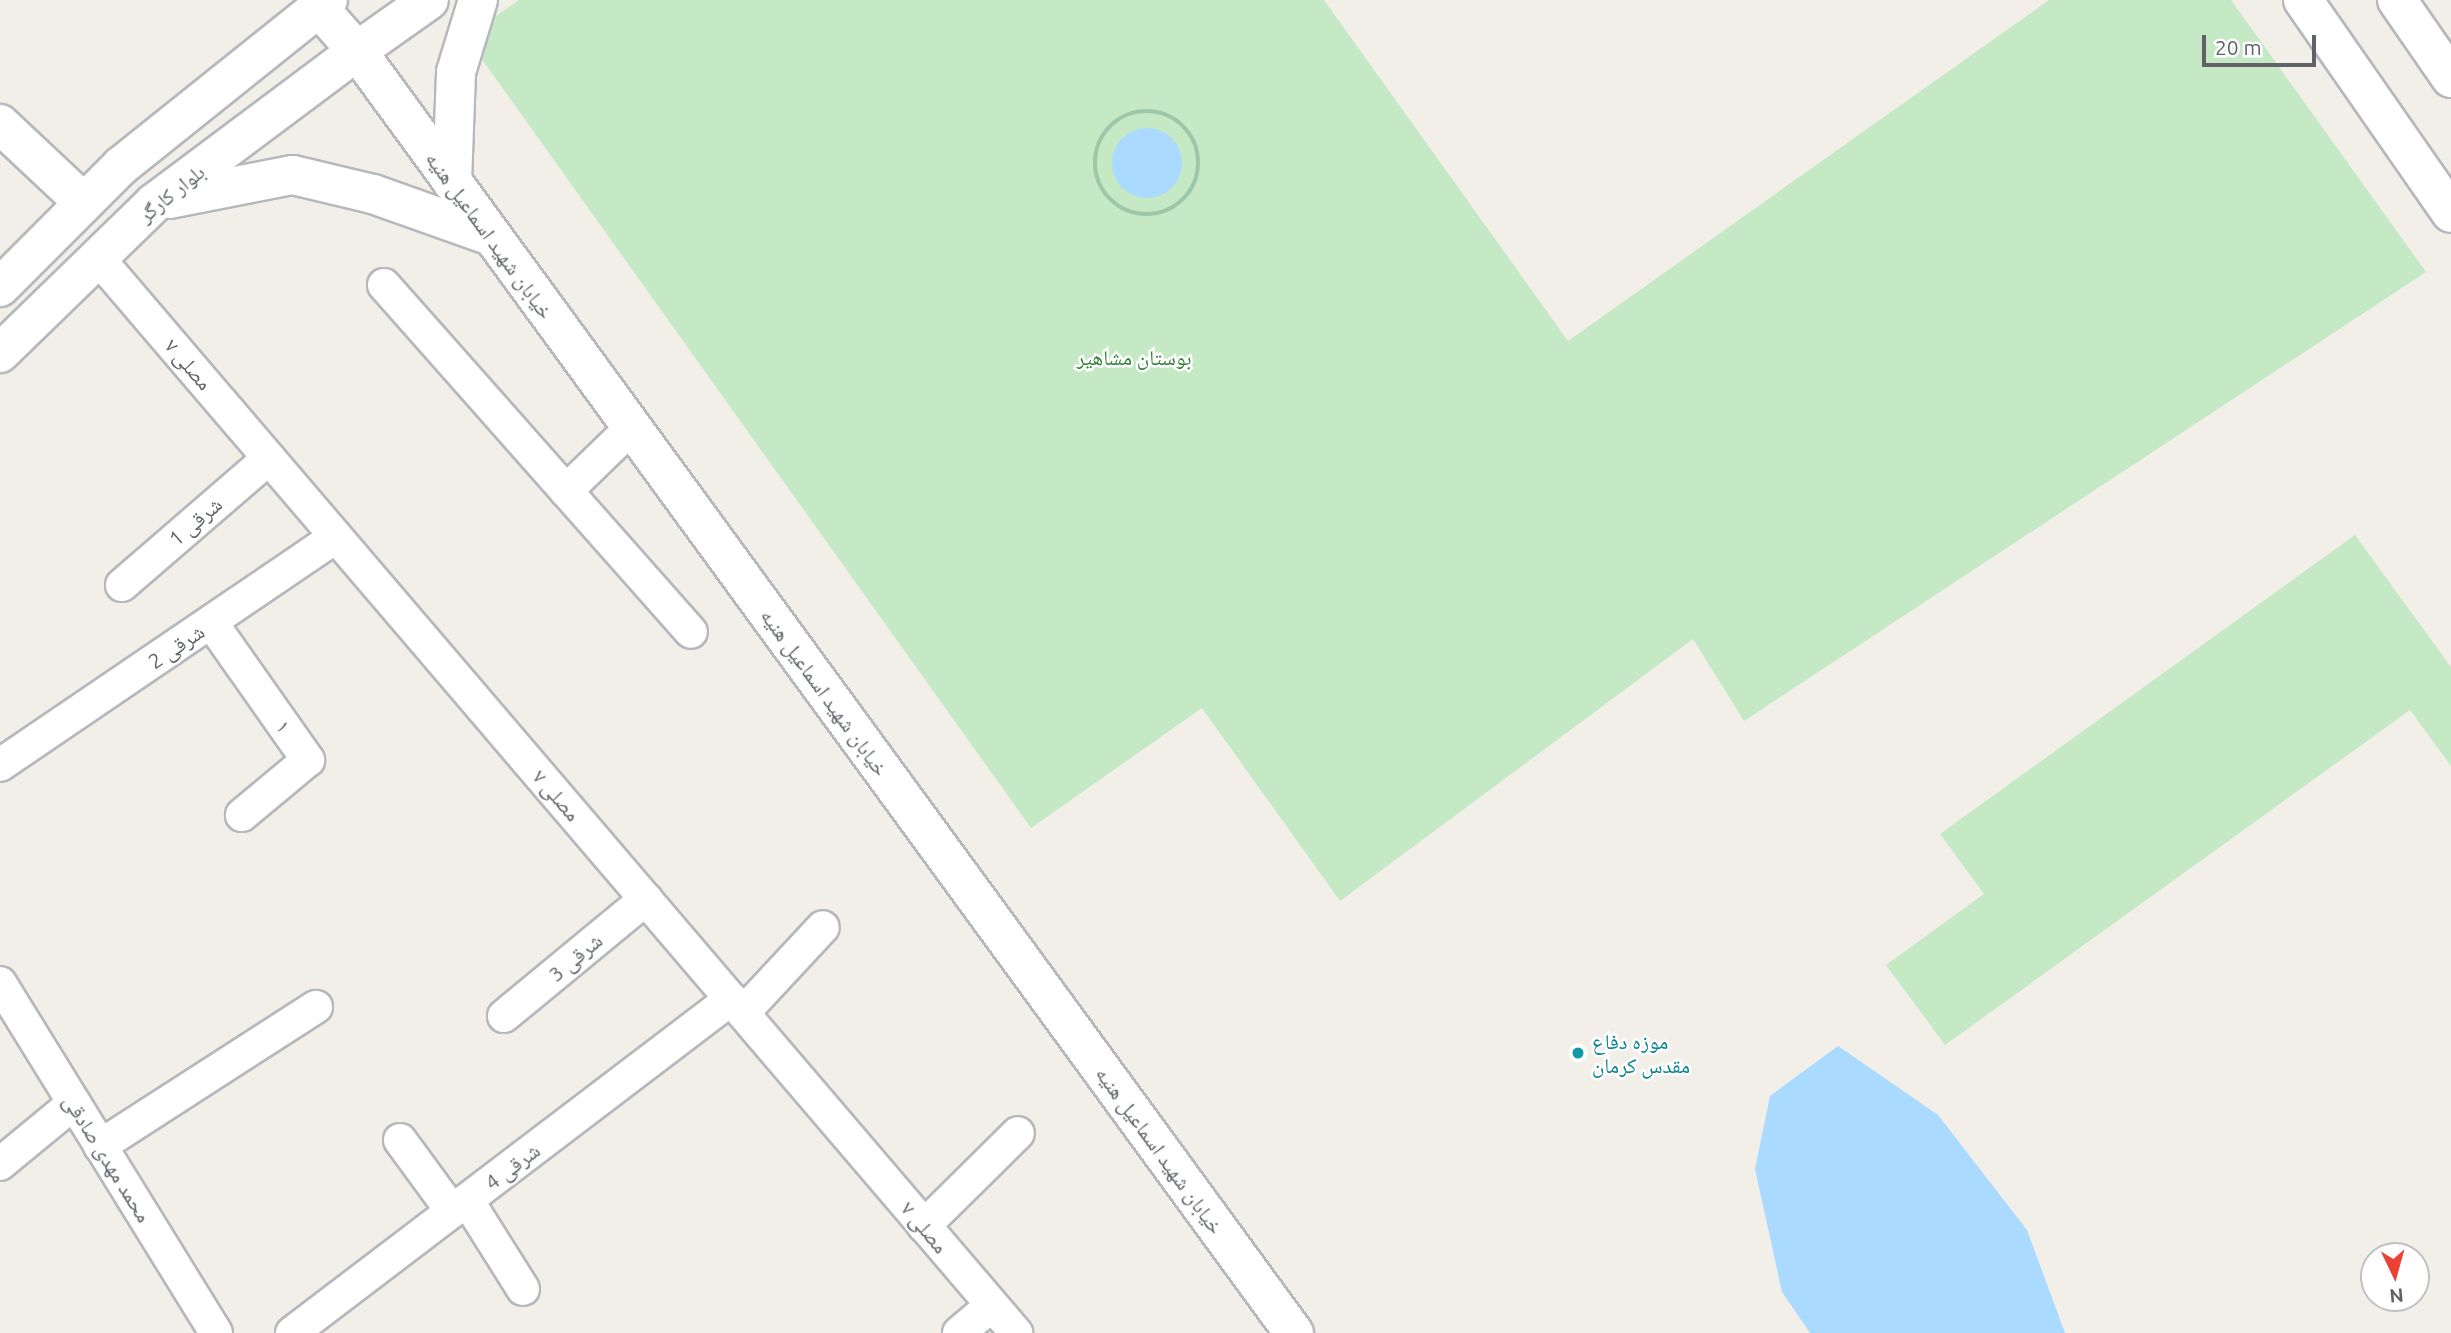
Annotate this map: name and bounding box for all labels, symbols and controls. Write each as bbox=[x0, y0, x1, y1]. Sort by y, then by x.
scale bar bbox=[2206, 21, 2320, 65]
text: 20 m bbox=[2215, 35, 2262, 59]
street label: خیابان شهید اسماعیل هنیه bbox=[421, 146, 559, 324]
street label: بلوار کارگر bbox=[133, 159, 209, 227]
street label: مصلی ۷ bbox=[160, 333, 218, 395]
park label: بوستان مشاهیر bbox=[1077, 344, 1191, 370]
street label: شرقی 1 bbox=[163, 491, 227, 551]
street label: خیابان شهید اسماعیل هنیه bbox=[756, 603, 894, 781]
street label: شرقی 2 bbox=[143, 618, 209, 674]
street label: ۱ bbox=[271, 715, 297, 737]
street label: مصلی ۷ bbox=[528, 764, 586, 826]
street label: شرقی 3 bbox=[543, 927, 607, 987]
place label: موزه دفاع مقدس کرمان bbox=[1592, 1028, 1690, 1078]
marker: موزه دفاع مقدس کرمان bbox=[1570, 1045, 1586, 1061]
street label: خیابان شهید اسماعیل هنیه bbox=[1091, 1061, 1229, 1239]
street label: محمد مهدی صادقی bbox=[59, 1089, 157, 1227]
street label: شرقی 4 bbox=[480, 1137, 544, 1195]
street label: مصلی ۷ bbox=[896, 1196, 954, 1258]
north arrow bbox=[2360, 1242, 2430, 1312]
text: N bbox=[2389, 1284, 2405, 1308]

